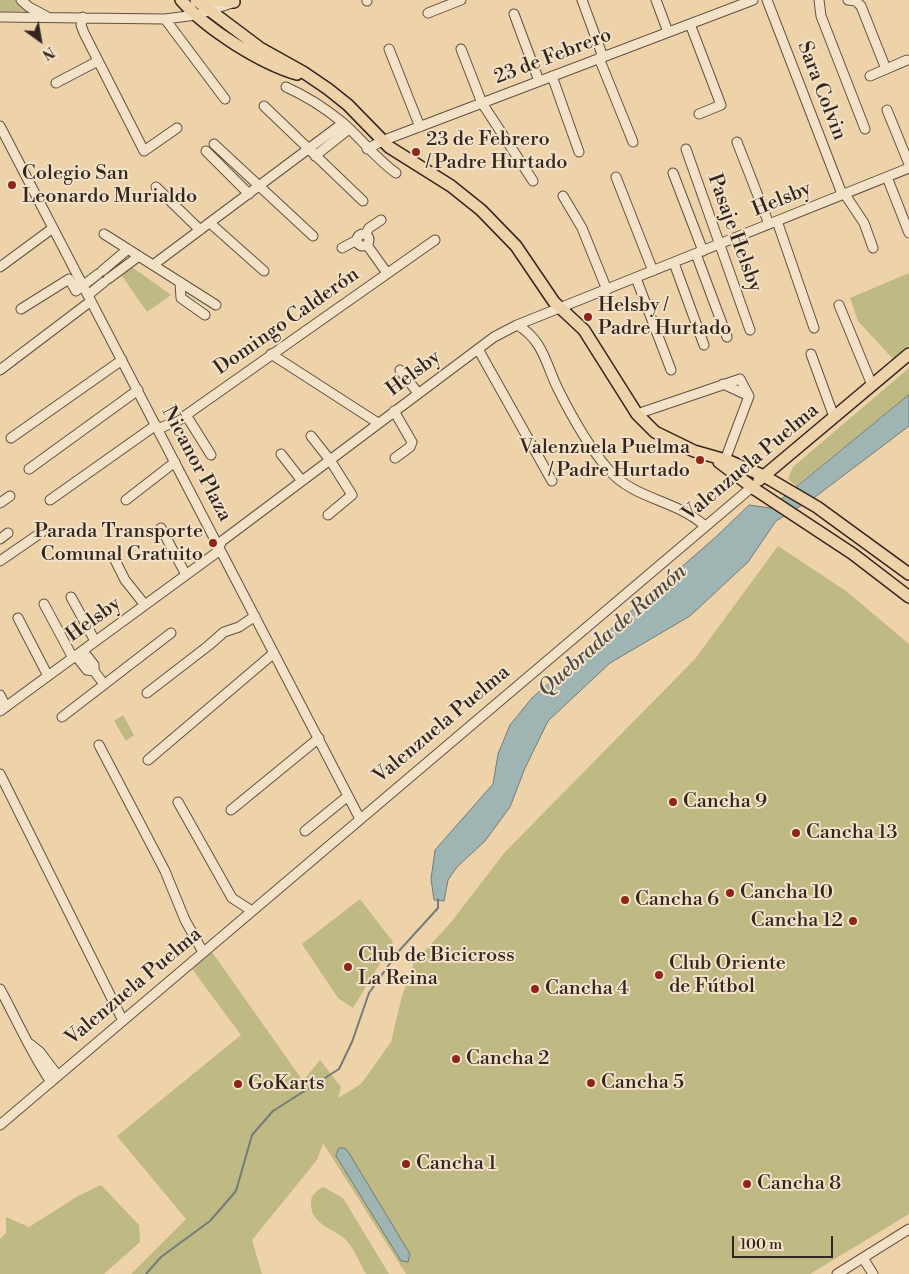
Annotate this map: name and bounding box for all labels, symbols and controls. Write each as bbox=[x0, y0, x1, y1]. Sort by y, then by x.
north arrow bbox=[15, 15, 65, 65]
street label: 23 de Febrero bbox=[491, 24, 615, 90]
street label: Sara Colvin bbox=[791, 38, 851, 144]
text: N bbox=[38, 42, 57, 63]
place label: 23 de Febrero / Padre Hurtado bbox=[426, 128, 567, 175]
marker: 23 de Febrero / Padre Hurtado bbox=[410, 146, 422, 158]
place label: Colegio San Leonardo Murialdo bbox=[22, 162, 197, 209]
street label: Pasaje Helsby bbox=[702, 171, 766, 295]
street label: Helsby bbox=[749, 177, 815, 223]
marker: Colegio San Leonardo Murialdo bbox=[6, 179, 18, 191]
street label: Domingo Calderón bbox=[210, 263, 364, 381]
place label: Helsby / Padre Hurtado bbox=[598, 294, 732, 341]
marker: Helsby / Padre Hurtado bbox=[582, 311, 594, 323]
street label: Helsby bbox=[382, 346, 446, 402]
street label: Valenzuela Puelma bbox=[678, 399, 824, 527]
street label: Nicanor Plaza bbox=[156, 402, 236, 526]
place label: Valenzuela Puelma / Padre Hurtado bbox=[519, 436, 690, 483]
marker: Valenzuela Puelma / Padre Hurtado bbox=[694, 454, 706, 466]
place label: Parada Transporte Comunal Gratuito bbox=[34, 520, 203, 567]
marker: Parada Transporte Comunal Gratuito bbox=[207, 537, 219, 549]
water label: Quebrada de Ramón bbox=[534, 560, 692, 702]
street label: Helsby bbox=[62, 592, 126, 648]
street label: Valenzuela Puelma bbox=[369, 661, 515, 789]
place label: Cancha 9 bbox=[683, 790, 767, 814]
marker: Cancha 9 bbox=[667, 796, 679, 808]
place label: Cancha 13 bbox=[806, 821, 898, 845]
marker: Cancha 13 bbox=[790, 827, 802, 839]
place label: Cancha 10 bbox=[740, 881, 833, 905]
marker: Cancha 10 bbox=[724, 887, 736, 899]
place label: Cancha 6 bbox=[635, 888, 719, 912]
marker: Cancha 6 bbox=[619, 894, 631, 906]
place label: Cancha 12 bbox=[751, 909, 843, 933]
marker: Cancha 12 bbox=[847, 915, 859, 927]
street label: Valenzuela Puelma bbox=[61, 923, 207, 1051]
place label: Club de Bicicross La Reina bbox=[358, 944, 515, 991]
place label: Club Oriente de Fútbol bbox=[669, 952, 786, 999]
marker: Club de Bicicross La Reina bbox=[342, 961, 354, 973]
marker: Club Oriente de Fútbol bbox=[653, 969, 665, 981]
place label: Cancha 4 bbox=[545, 977, 629, 1001]
marker: Cancha 4 bbox=[529, 983, 541, 995]
place label: Cancha 2 bbox=[466, 1047, 549, 1071]
marker: Cancha 2 bbox=[450, 1053, 462, 1065]
place label: Cancha 5 bbox=[601, 1071, 684, 1095]
place label: GoKarts bbox=[248, 1072, 325, 1096]
marker: Cancha 5 bbox=[585, 1077, 597, 1089]
marker: GoKarts bbox=[232, 1078, 244, 1090]
place label: Cancha 1 bbox=[416, 1152, 496, 1176]
marker: Cancha 1 bbox=[400, 1158, 412, 1170]
place label: Cancha 8 bbox=[757, 1172, 841, 1196]
marker: Cancha 8 bbox=[741, 1178, 753, 1190]
scale bar bbox=[734, 1226, 835, 1258]
text: 100 m bbox=[740, 1235, 782, 1254]

